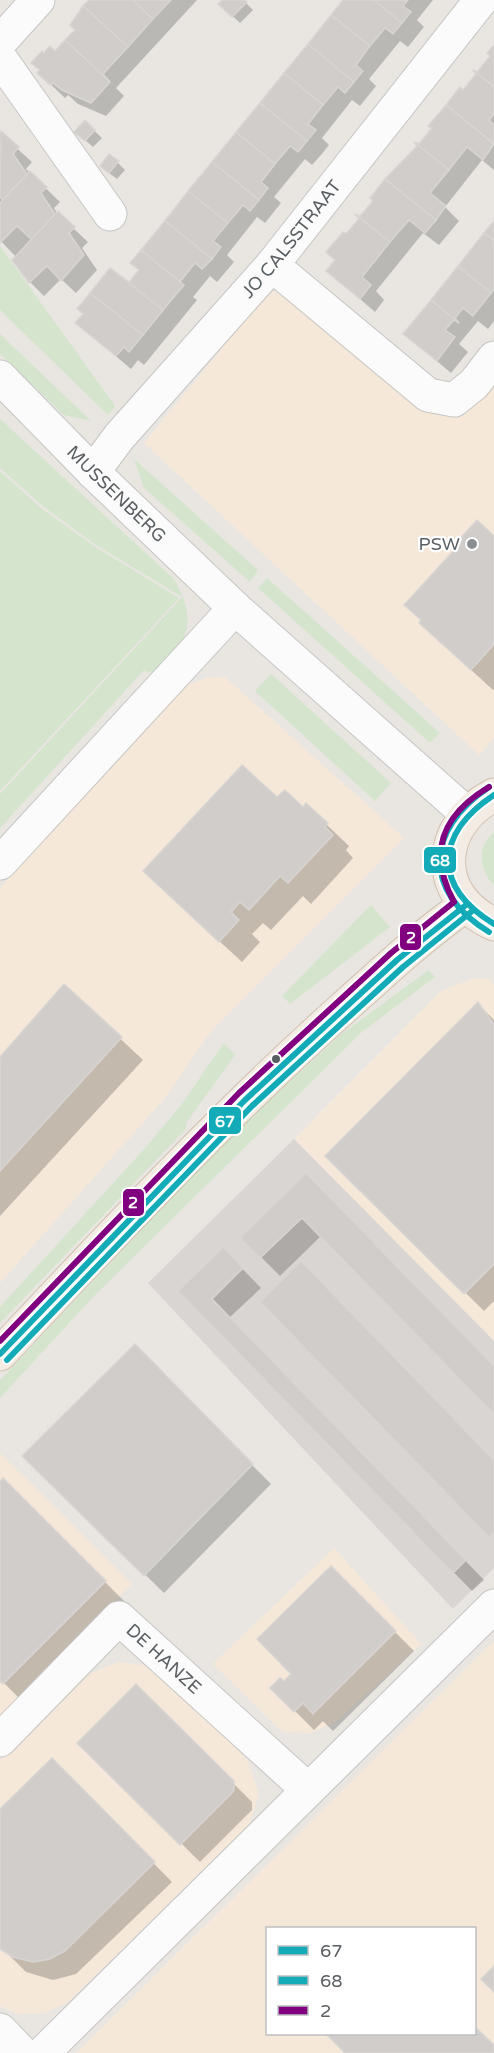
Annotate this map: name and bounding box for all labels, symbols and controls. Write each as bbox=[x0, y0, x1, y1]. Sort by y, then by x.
street label: JO CALSSTRAAT bbox=[237, 176, 346, 303]
street label: MUSSENBERG bbox=[62, 441, 171, 547]
place label: PSW bbox=[419, 533, 460, 555]
marker: PSW bbox=[465, 537, 479, 551]
line badge: 68 bbox=[423, 846, 457, 874]
text: 68 bbox=[430, 851, 450, 871]
line badge: 2 bbox=[399, 923, 422, 951]
text: 2 bbox=[406, 928, 416, 948]
unlabelled marker bbox=[270, 1053, 282, 1065]
line badge: 67 bbox=[208, 1106, 242, 1135]
text: 67 bbox=[215, 1112, 235, 1132]
line badge: 2 bbox=[122, 1188, 145, 1217]
text: 2 bbox=[128, 1193, 138, 1213]
street label: DE HANZE bbox=[122, 1619, 206, 1699]
legend bbox=[266, 1927, 476, 2035]
text: 67 bbox=[320, 1940, 343, 1962]
text: 68 bbox=[320, 1970, 343, 1992]
text: 2 bbox=[320, 2000, 331, 2022]

